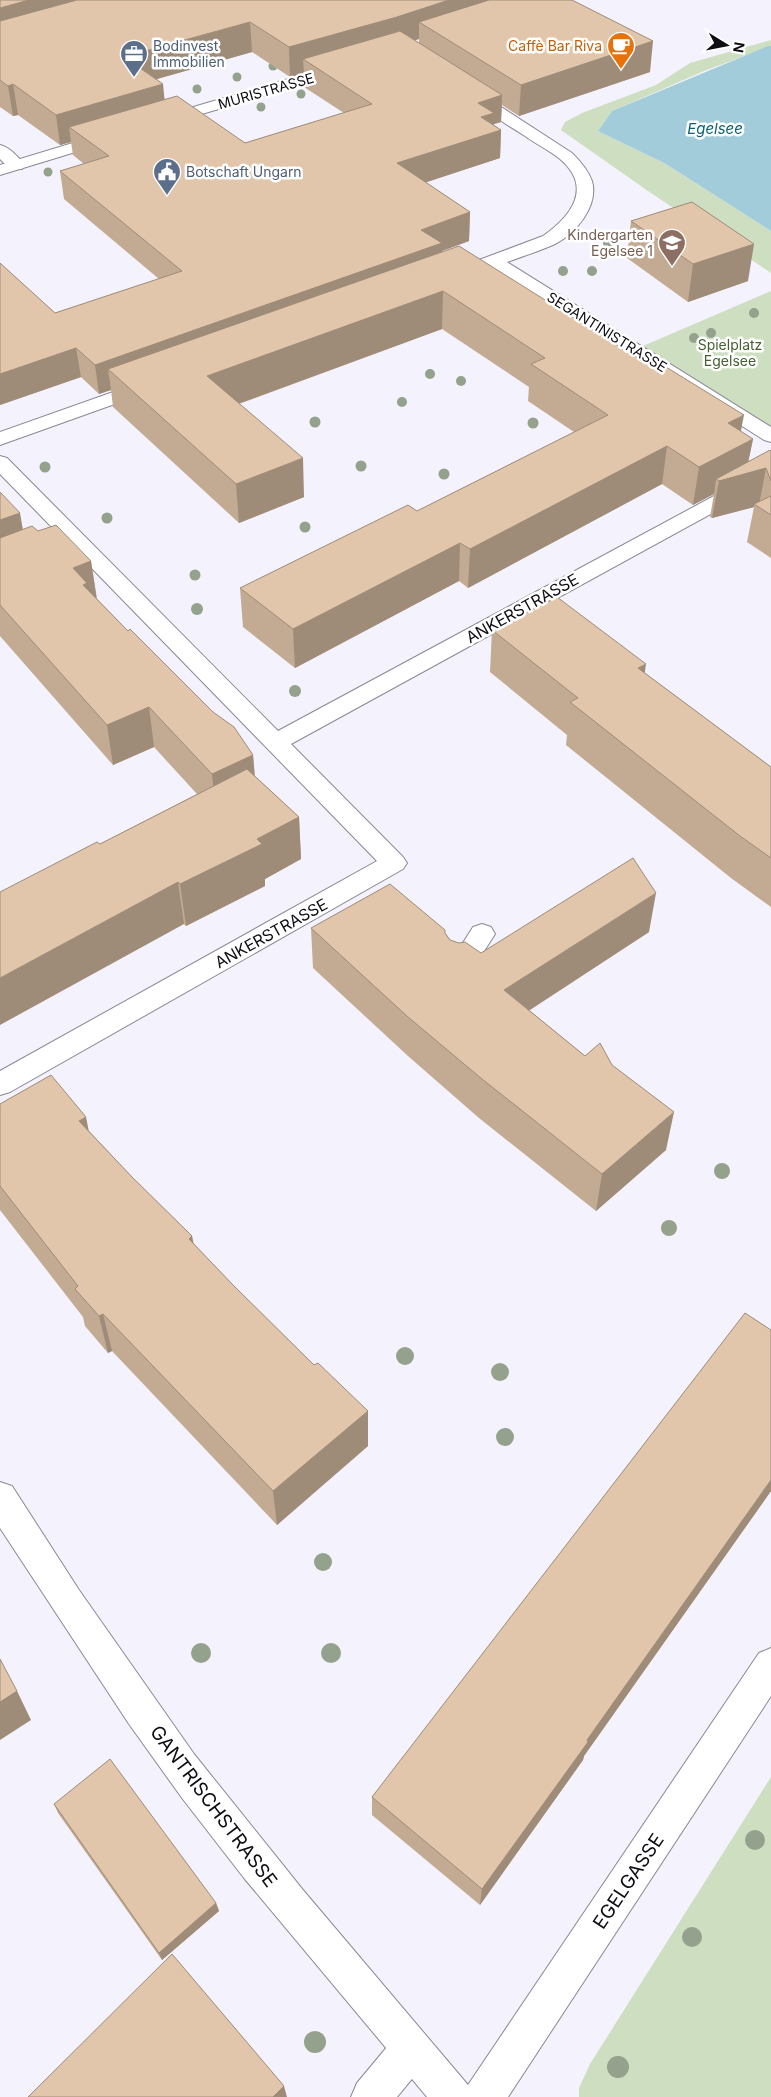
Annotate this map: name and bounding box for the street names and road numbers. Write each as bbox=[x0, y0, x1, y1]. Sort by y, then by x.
street label: MURISTRASSE bbox=[216, 69, 316, 112]
street label: SEGANTINISTRASSE bbox=[544, 288, 670, 375]
street label: ANKERSTRASSE bbox=[462, 569, 582, 647]
street label: ANKERSTRASSE bbox=[211, 894, 331, 972]
street label: GANTRISCHSTRASSE bbox=[145, 1721, 282, 1892]
street label: EGELGASSE bbox=[588, 1829, 669, 1933]

